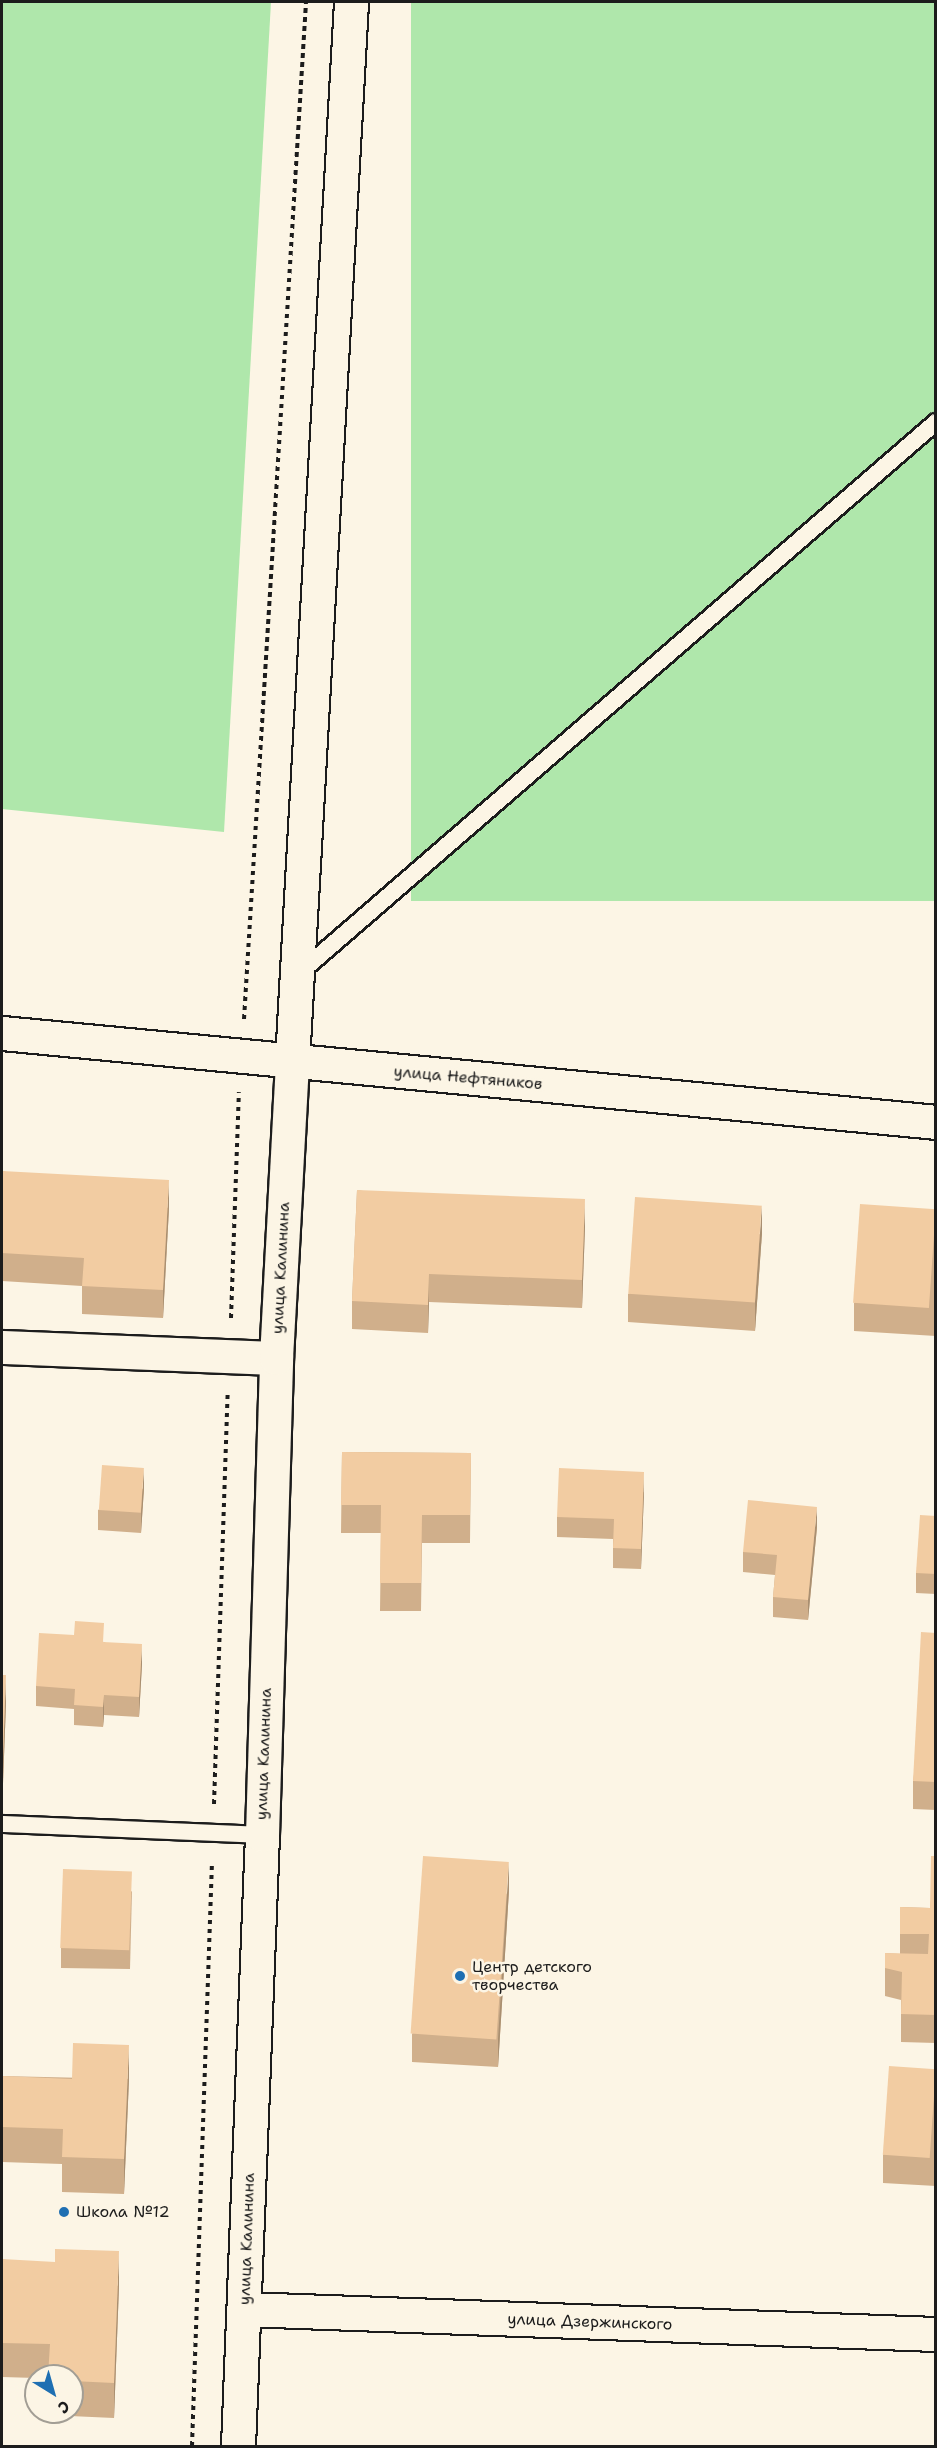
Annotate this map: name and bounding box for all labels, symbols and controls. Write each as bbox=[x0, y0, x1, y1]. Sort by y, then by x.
street label: улица Нефтяников bbox=[393, 1062, 543, 1094]
street label: улица Калинина bbox=[268, 1202, 294, 1334]
street label: улица Калинина bbox=[252, 1688, 276, 1820]
place label: Центр детского творчества bbox=[472, 1957, 592, 1995]
marker: Центр детского творчества bbox=[453, 1969, 467, 1983]
street label: улица Калинина bbox=[235, 2173, 259, 2305]
place label: Школа №12 bbox=[76, 2202, 170, 2222]
marker: Школа №12 bbox=[57, 2205, 71, 2219]
street label: улица Дзержинского bbox=[507, 2310, 673, 2334]
north arrow bbox=[24, 2364, 84, 2424]
text: С bbox=[54, 2396, 74, 2419]

